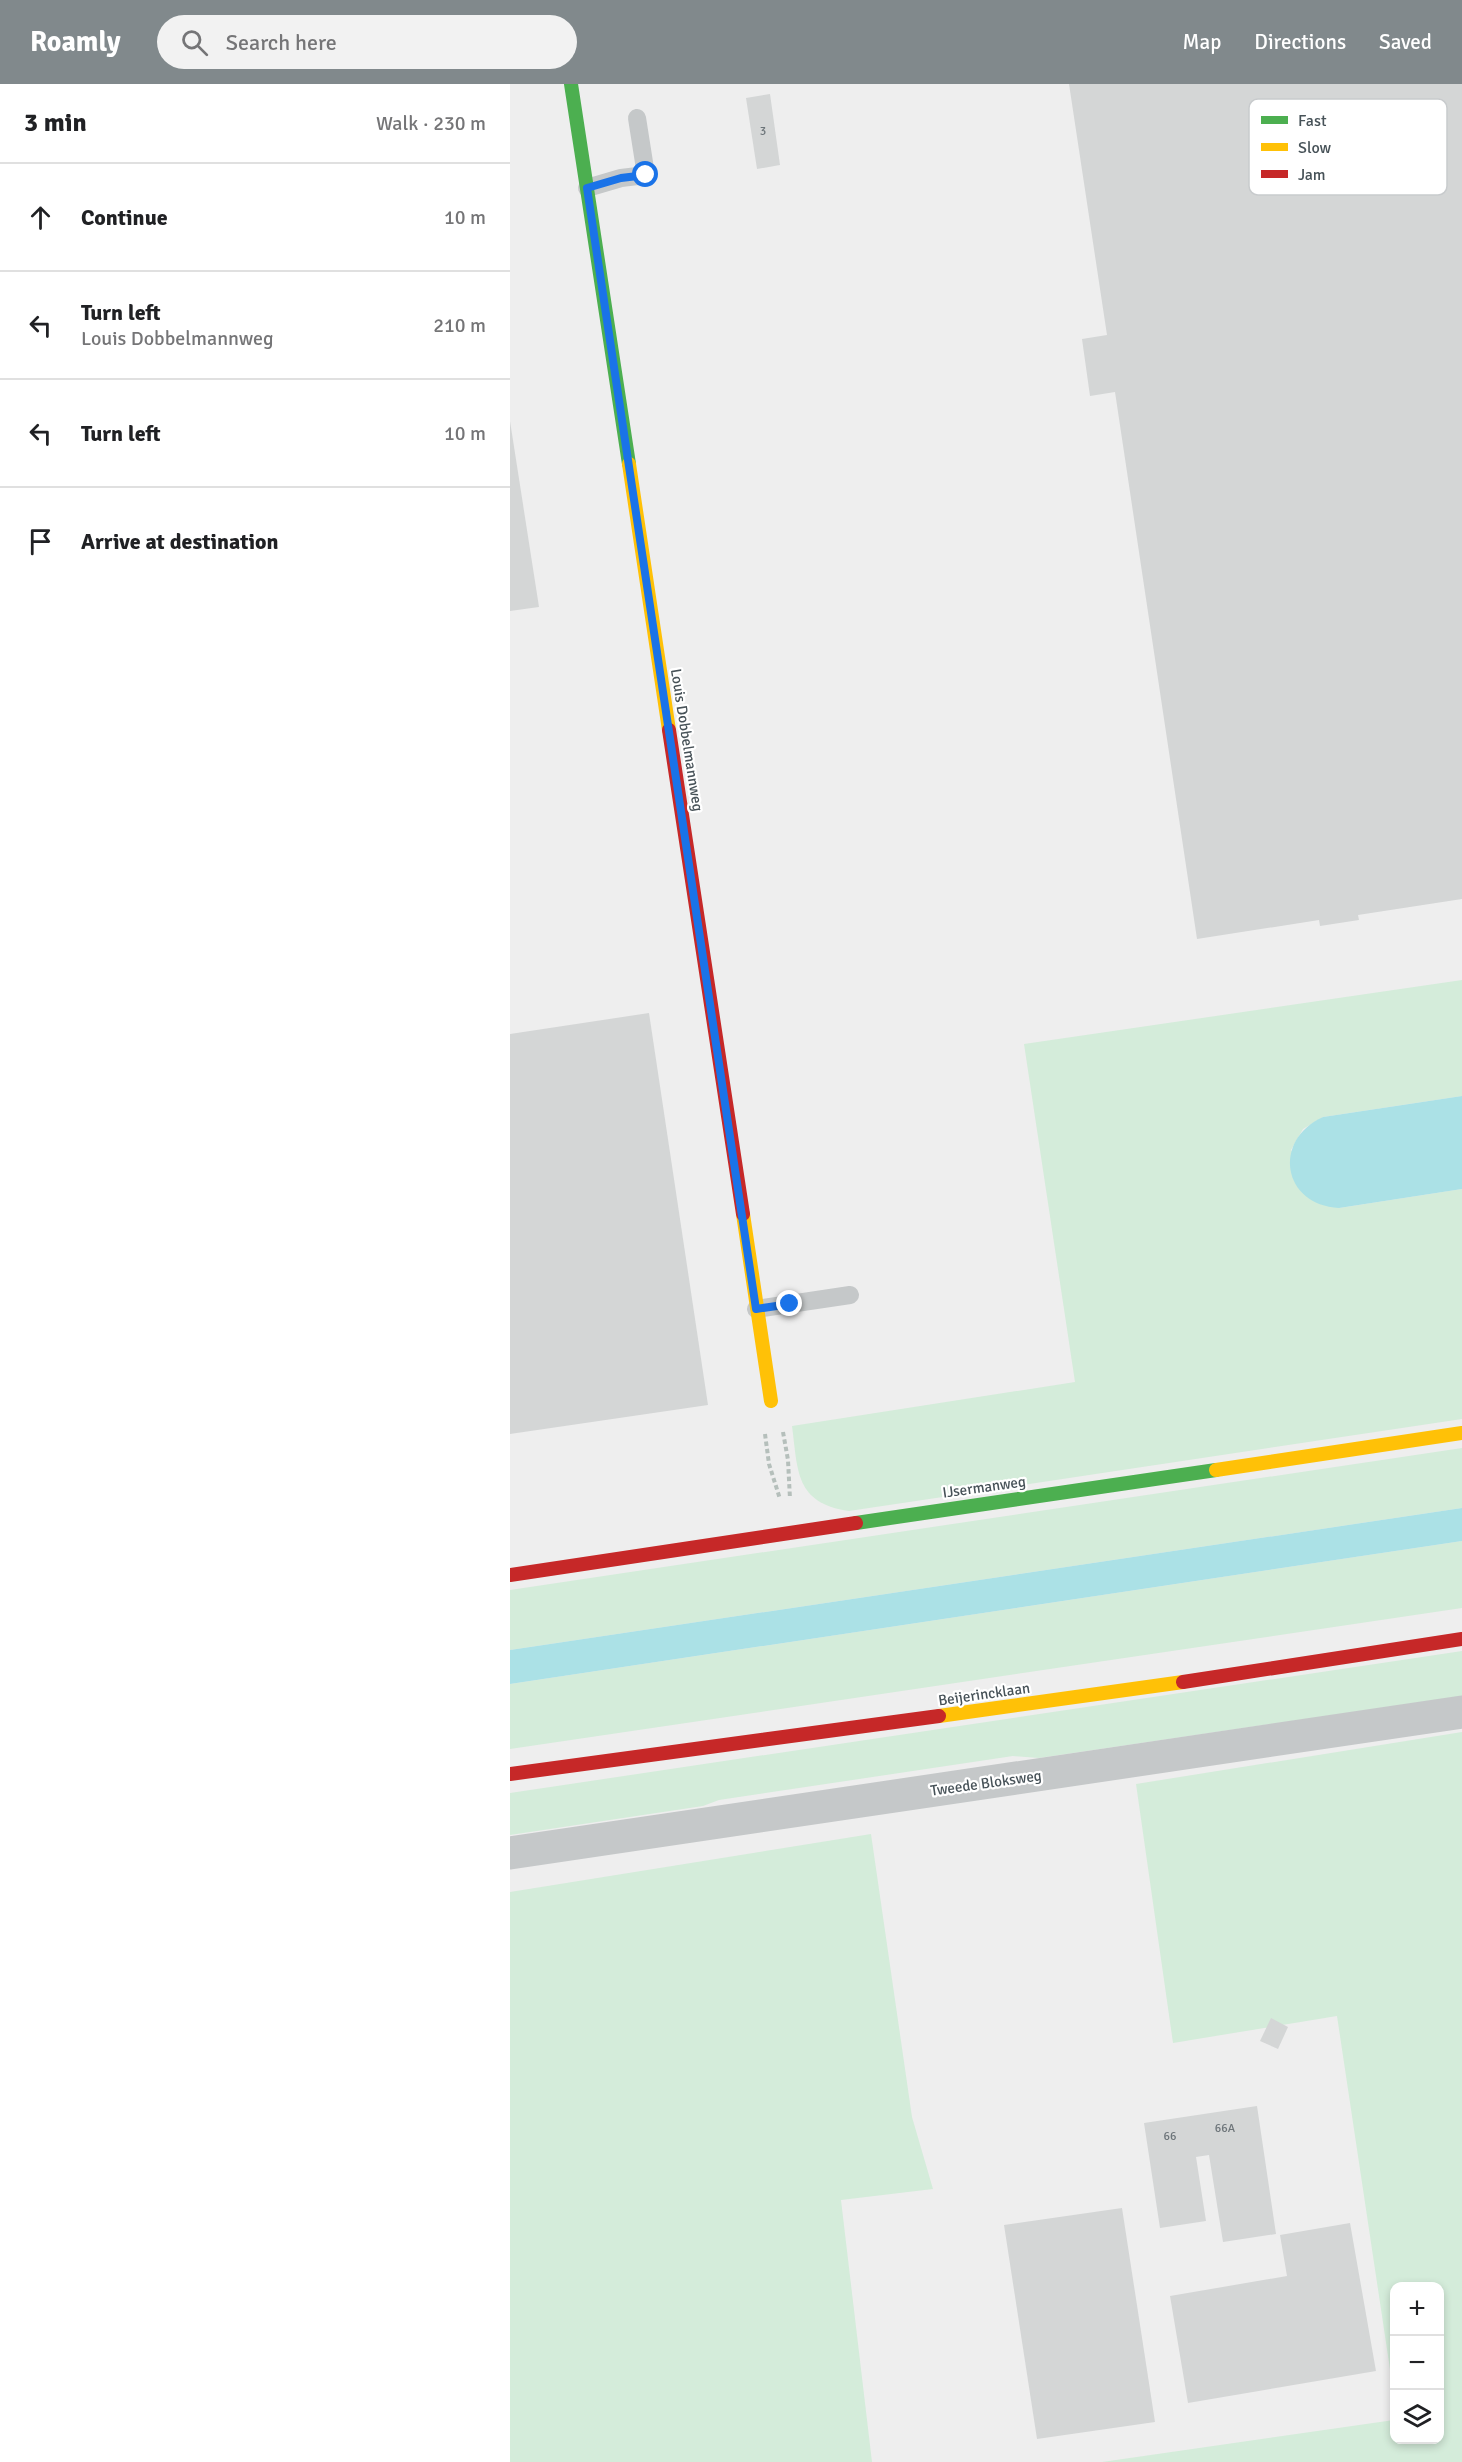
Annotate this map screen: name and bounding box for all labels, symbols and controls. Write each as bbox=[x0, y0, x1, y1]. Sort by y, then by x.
search box bbox=[157, 15, 577, 69]
text: Roamly bbox=[30, 25, 121, 59]
icon: search bbox=[178, 26, 211, 59]
text: Search here bbox=[226, 29, 337, 56]
text: Map bbox=[1183, 29, 1221, 55]
text: Directions bbox=[1254, 29, 1346, 55]
text: Saved bbox=[1379, 29, 1432, 55]
legend bbox=[1249, 99, 1447, 195]
text: 3 min bbox=[24, 107, 87, 139]
text: Walk · 230 m bbox=[376, 111, 486, 136]
text: Fast bbox=[1298, 111, 1327, 131]
house number: 3 bbox=[760, 124, 766, 139]
text: Slow bbox=[1298, 138, 1332, 158]
route start bbox=[632, 161, 658, 187]
text: Jam bbox=[1298, 165, 1326, 185]
icon: ahead bbox=[24, 201, 57, 234]
text: Continue bbox=[81, 204, 168, 231]
text: 10 m bbox=[444, 205, 486, 230]
text: Turn left bbox=[81, 299, 161, 326]
icon: left bbox=[24, 309, 57, 342]
text: 210 m bbox=[433, 313, 486, 338]
text: Louis Dobbelmannweg bbox=[81, 326, 273, 351]
icon: left bbox=[24, 417, 57, 450]
text: Turn left bbox=[81, 420, 161, 447]
text: 10 m bbox=[444, 421, 486, 446]
icon: arrive bbox=[24, 525, 57, 558]
text: Arrive at destination bbox=[81, 528, 278, 555]
street label: Louis Dobbelmannweg bbox=[667, 667, 707, 813]
route end bbox=[776, 1290, 802, 1316]
street label: IJsermanweg bbox=[941, 1472, 1027, 1502]
street label: Beijerincklaan bbox=[937, 1679, 1031, 1709]
street label: Tweede Bloksweg bbox=[929, 1766, 1043, 1800]
house number: 66A bbox=[1215, 2121, 1236, 2136]
house number: 66 bbox=[1164, 2129, 1176, 2144]
map controls bbox=[1390, 2282, 1444, 2444]
button: + bbox=[1390, 2282, 1444, 2336]
button: − bbox=[1390, 2336, 1444, 2390]
button: layers bbox=[1390, 2390, 1444, 2444]

